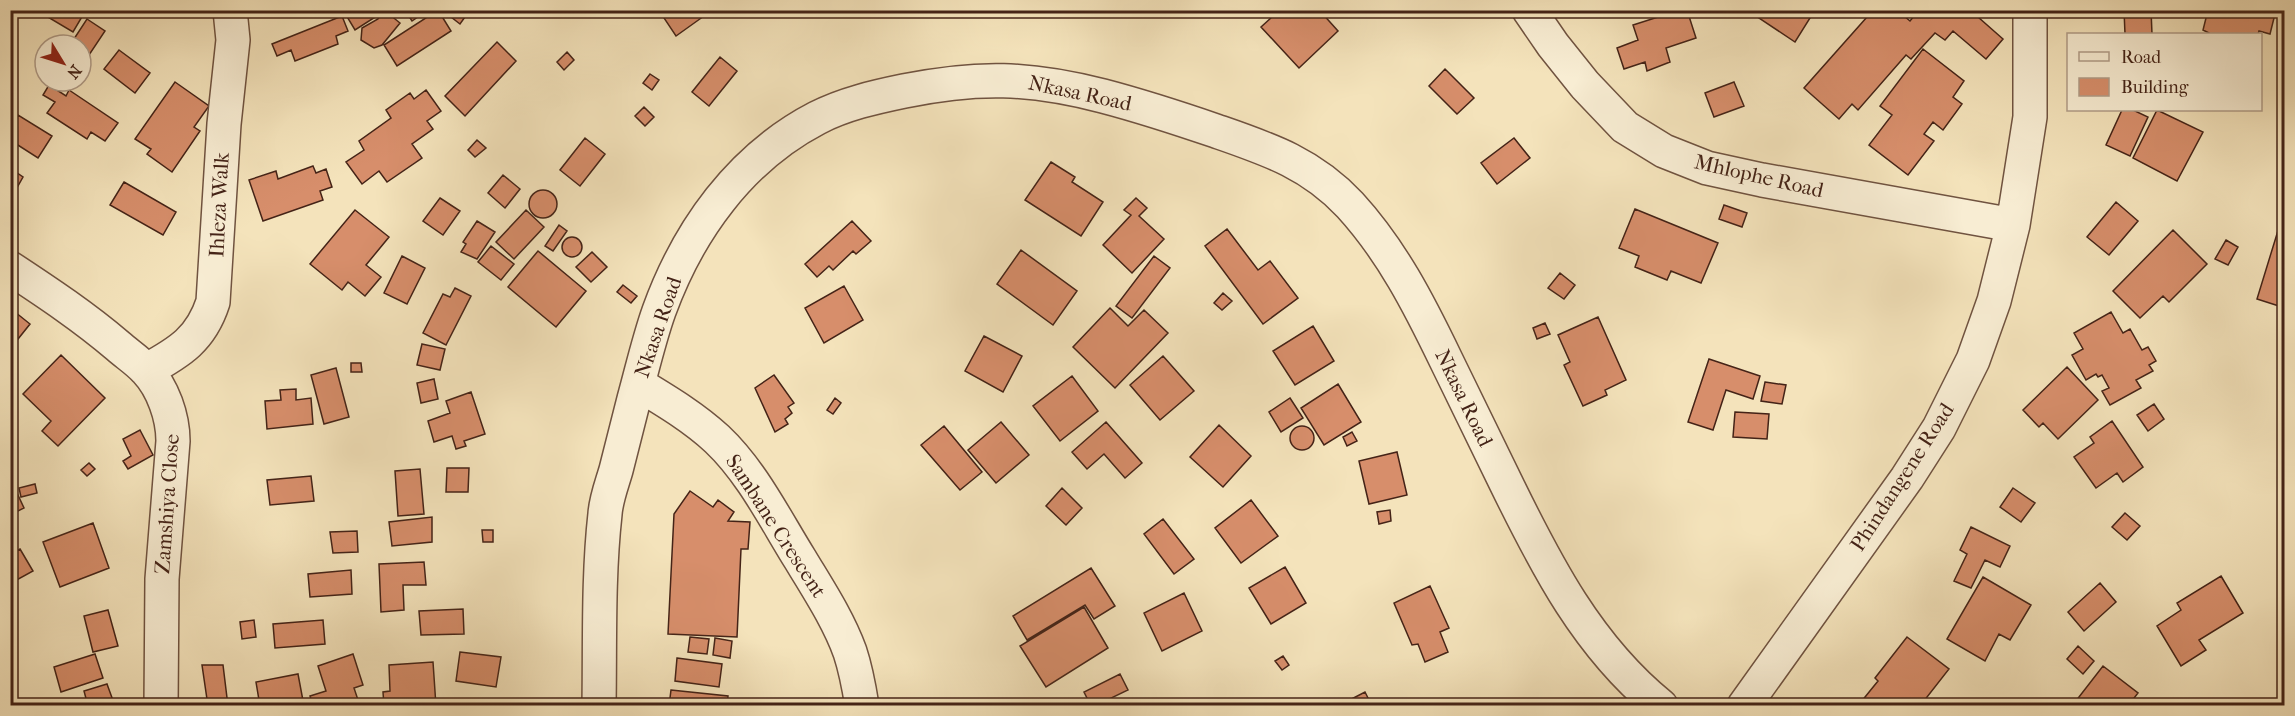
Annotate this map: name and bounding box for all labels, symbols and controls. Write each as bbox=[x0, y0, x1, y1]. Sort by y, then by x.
north arrow bbox=[33, 33, 93, 93]
legend bbox=[2067, 33, 2262, 111]
text: Road bbox=[2121, 47, 2161, 68]
text: N bbox=[63, 61, 86, 83]
street label: Nkasa Road bbox=[1026, 70, 1134, 116]
text: Building bbox=[2121, 77, 2189, 98]
street label: Mhlophe Road bbox=[1692, 149, 1826, 203]
street label: Ihleza Walk bbox=[204, 152, 234, 258]
street label: Nkasa Road bbox=[630, 273, 687, 381]
street label: Nkasa Road bbox=[1430, 345, 1498, 451]
street label: Phindangene Road bbox=[1845, 398, 1959, 555]
street label: Zamshiya Close bbox=[150, 433, 184, 575]
street label: Sambane Crescent bbox=[721, 450, 831, 602]

